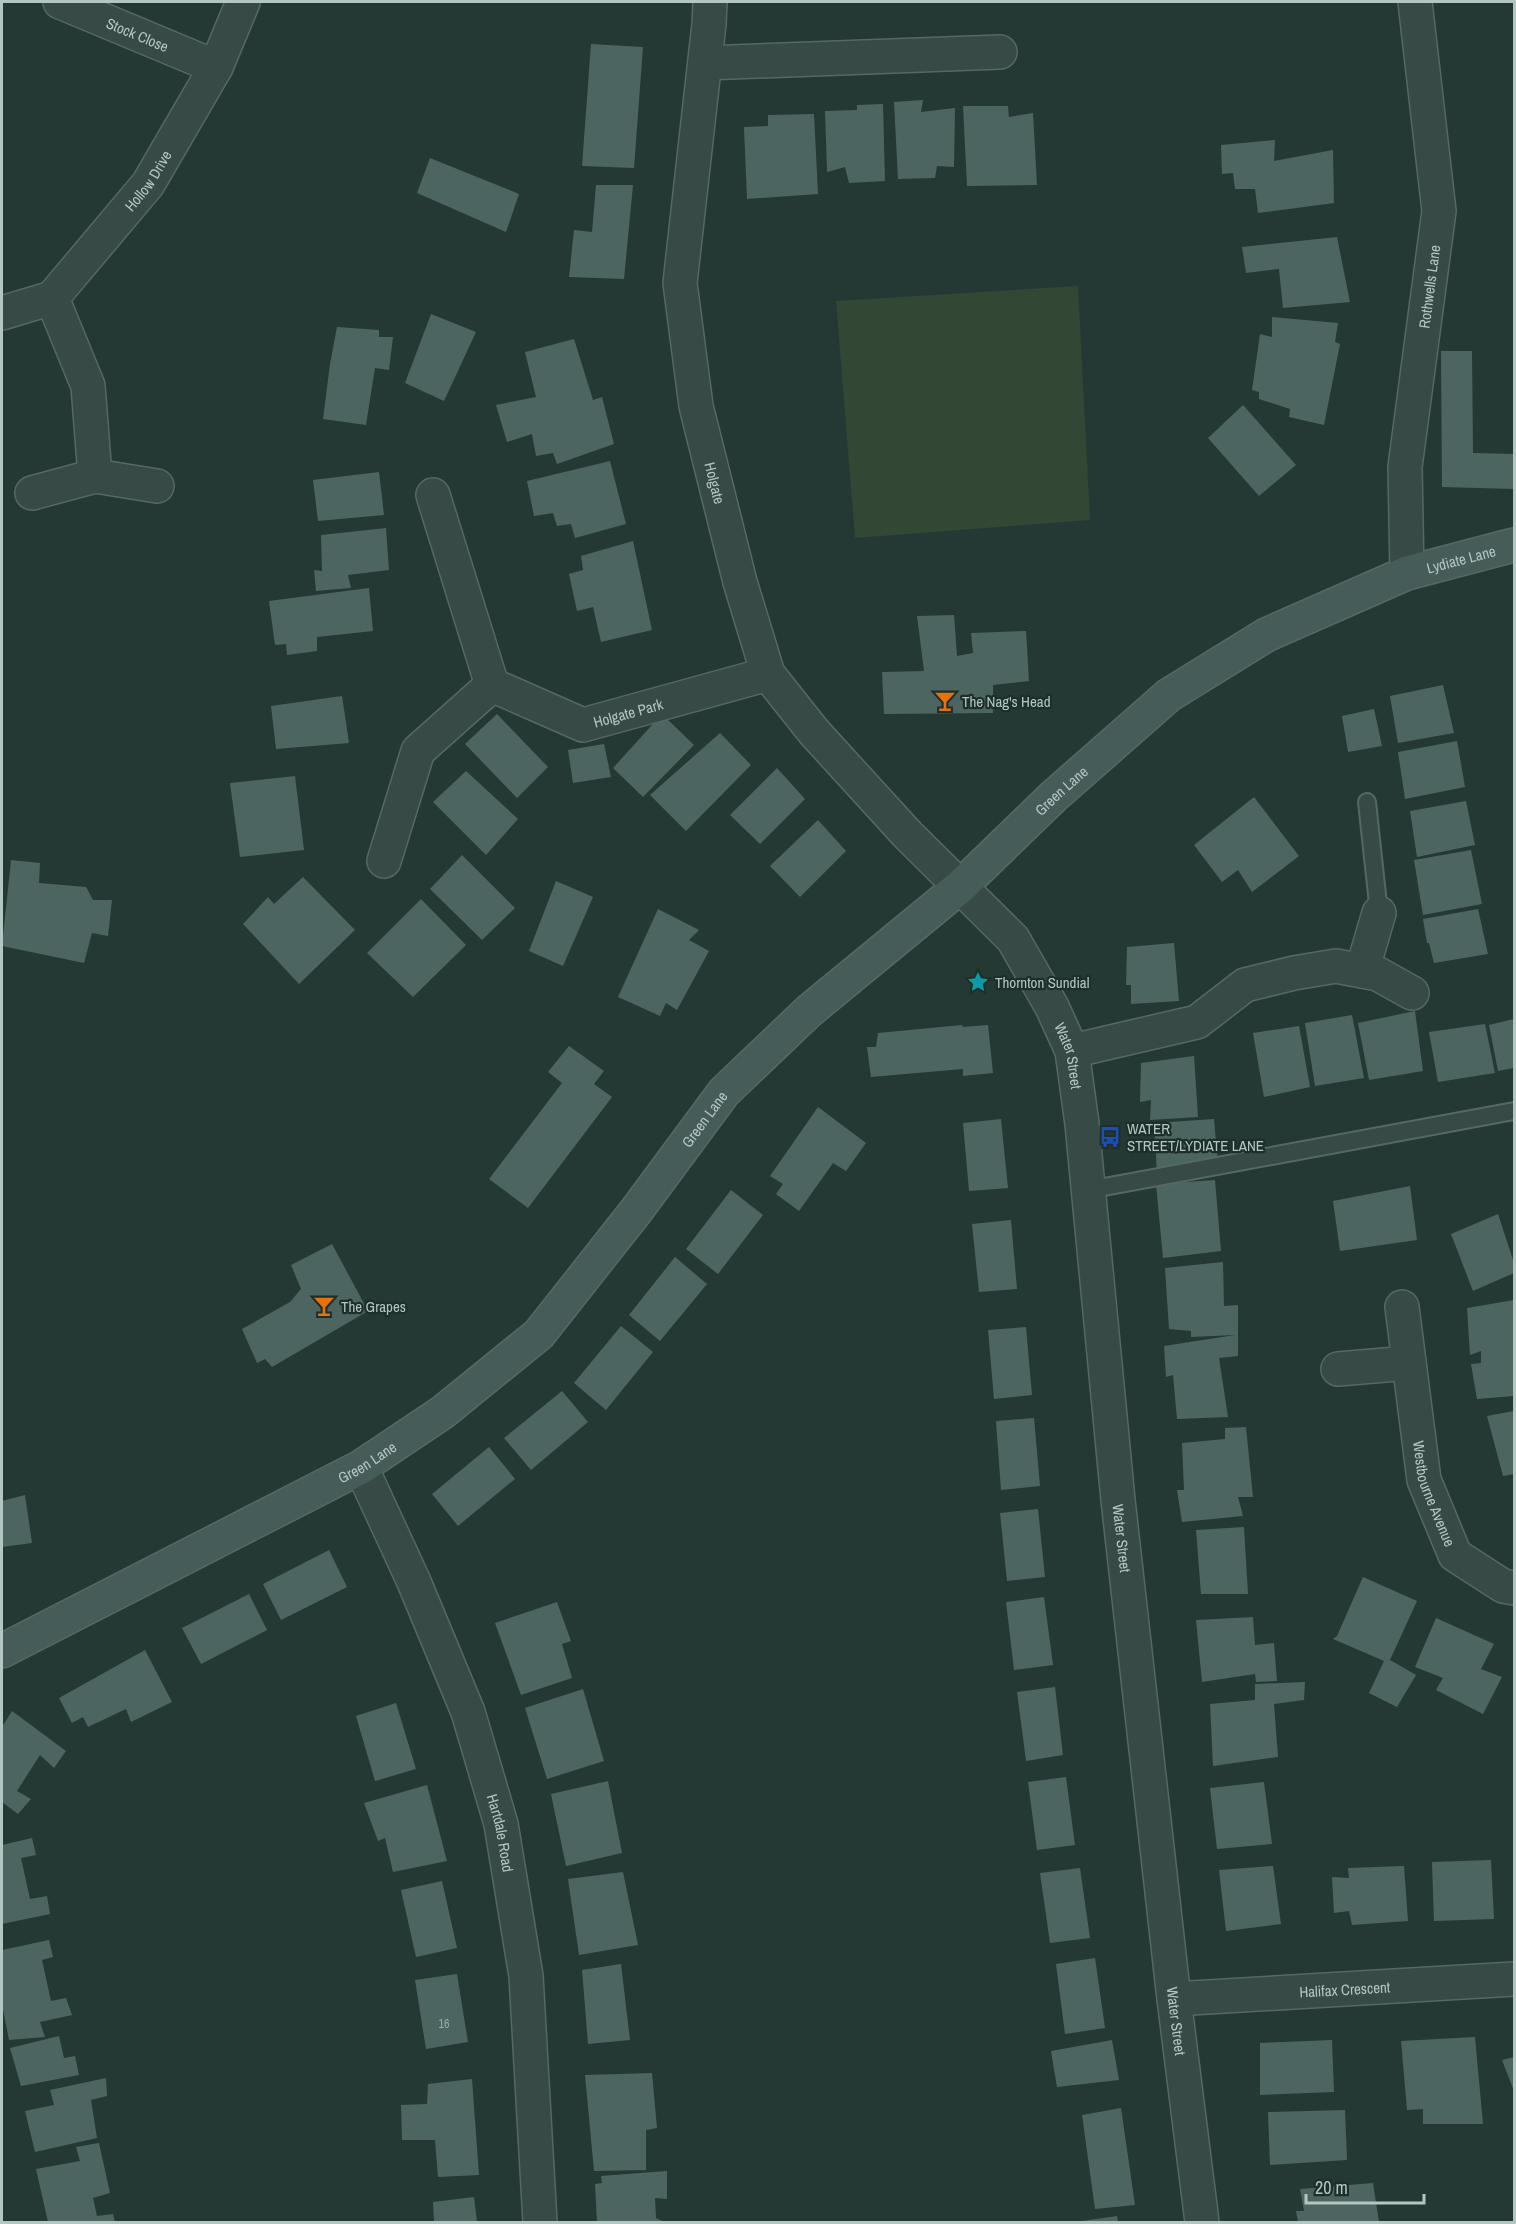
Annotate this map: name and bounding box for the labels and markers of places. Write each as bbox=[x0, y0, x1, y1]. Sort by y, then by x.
bar icon: The Nag's Head bbox=[933, 689, 957, 713]
place label: The Nag's Head bbox=[962, 691, 1051, 712]
place icon: Thornton Sundial bbox=[966, 970, 990, 994]
place label: Thornton Sundial bbox=[995, 972, 1089, 993]
place label: WATER STREET/LYDIATE LANE bbox=[1127, 1118, 1264, 1156]
bus stop icon: WATER STREET/LYDIATE LANE bbox=[1098, 1125, 1122, 1149]
bar icon: The Grapes bbox=[312, 1294, 336, 1318]
place label: The Grapes bbox=[341, 1296, 406, 1317]

